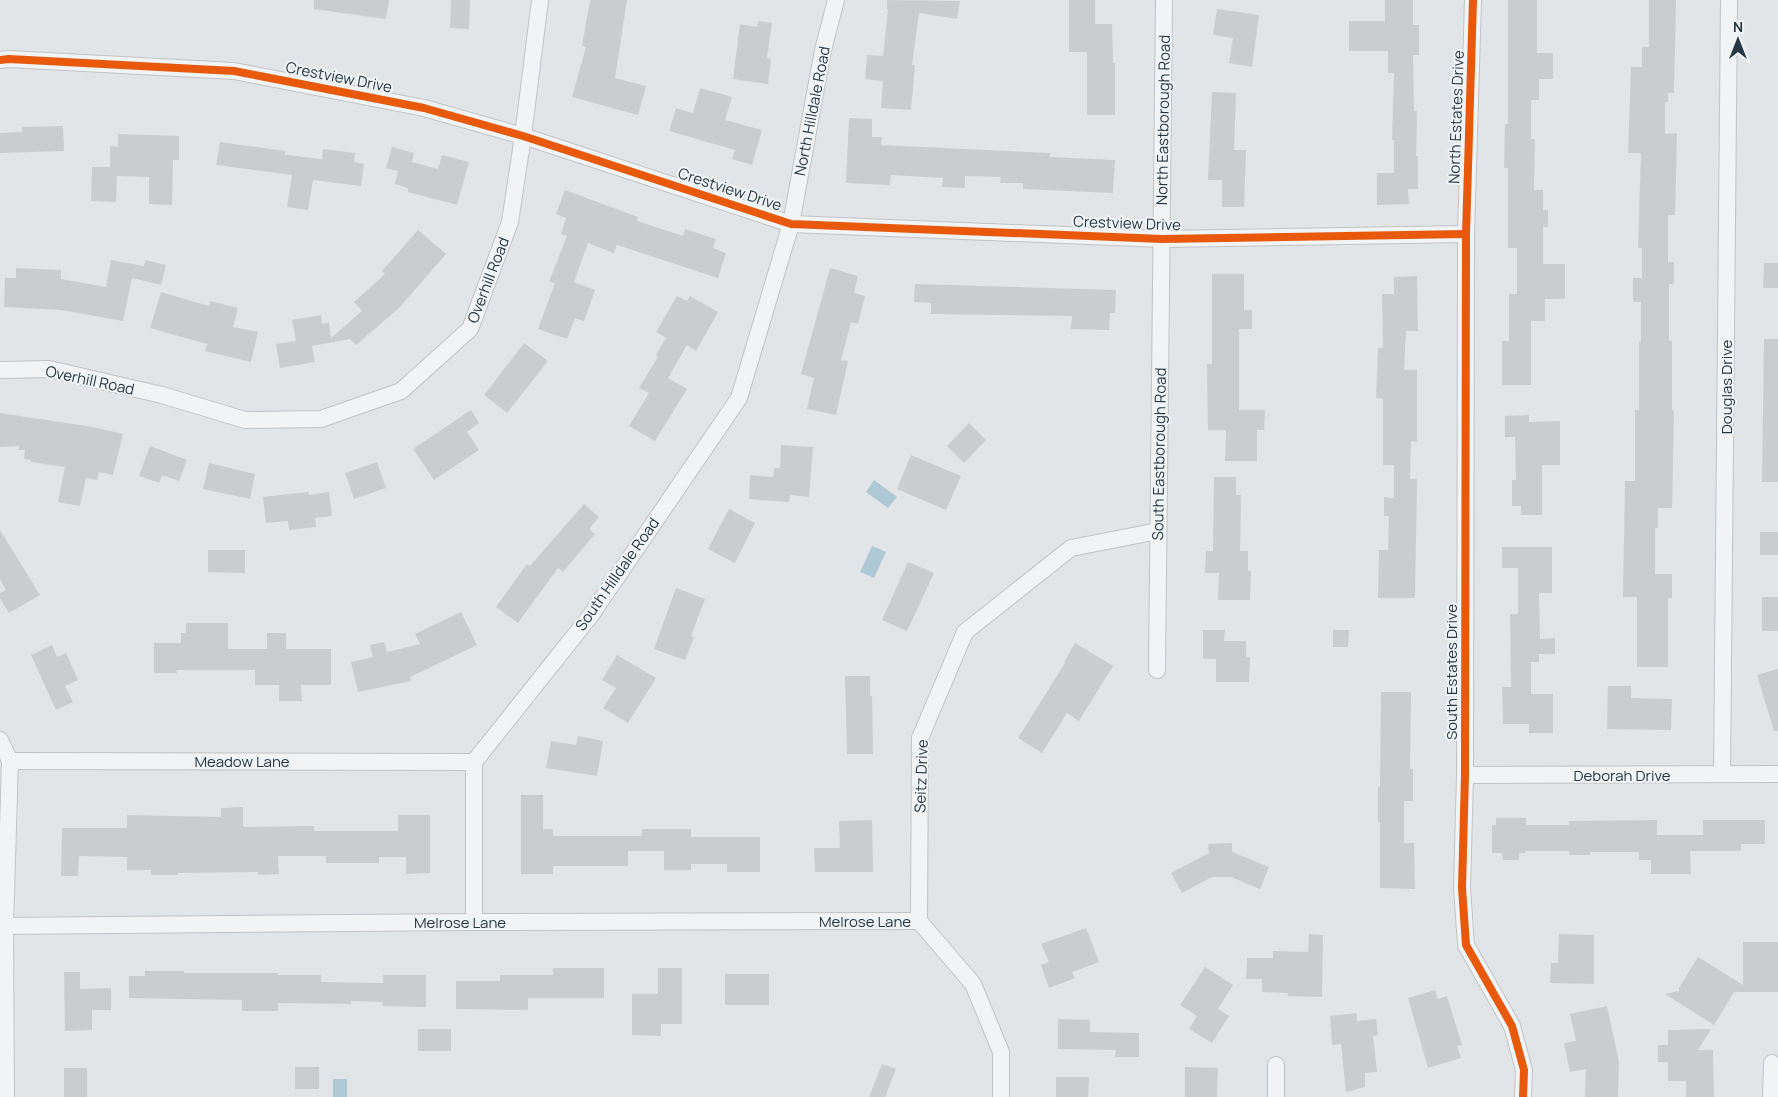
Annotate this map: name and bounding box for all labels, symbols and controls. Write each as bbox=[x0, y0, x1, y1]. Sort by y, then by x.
north arrow bbox=[1713, 15, 1763, 65]
text: N bbox=[1733, 17, 1743, 36]
street label: North Eastborough Road bbox=[1151, 35, 1175, 205]
street label: North Hilldale Road bbox=[789, 45, 835, 177]
street label: North Estates Drive bbox=[1443, 50, 1469, 184]
street label: Crestview Drive bbox=[284, 56, 394, 98]
street label: Crestview Drive bbox=[675, 162, 785, 216]
street label: Crestview Drive bbox=[1073, 211, 1181, 235]
street label: Overhill Road bbox=[462, 234, 514, 326]
street label: Douglas Drive bbox=[1716, 340, 1737, 434]
street label: Overhill Road bbox=[44, 360, 136, 400]
street label: South Eastborough Road bbox=[1147, 367, 1171, 541]
street label: South Hilldale Road bbox=[570, 513, 664, 635]
street label: South Estates Drive bbox=[1441, 604, 1462, 740]
street label: Seitz Drive bbox=[909, 739, 933, 813]
street label: Meadow Lane bbox=[194, 751, 290, 772]
street label: Deborah Drive bbox=[1573, 765, 1671, 786]
street label: Melrose Lane bbox=[819, 911, 911, 932]
street label: Melrose Lane bbox=[414, 912, 506, 933]

